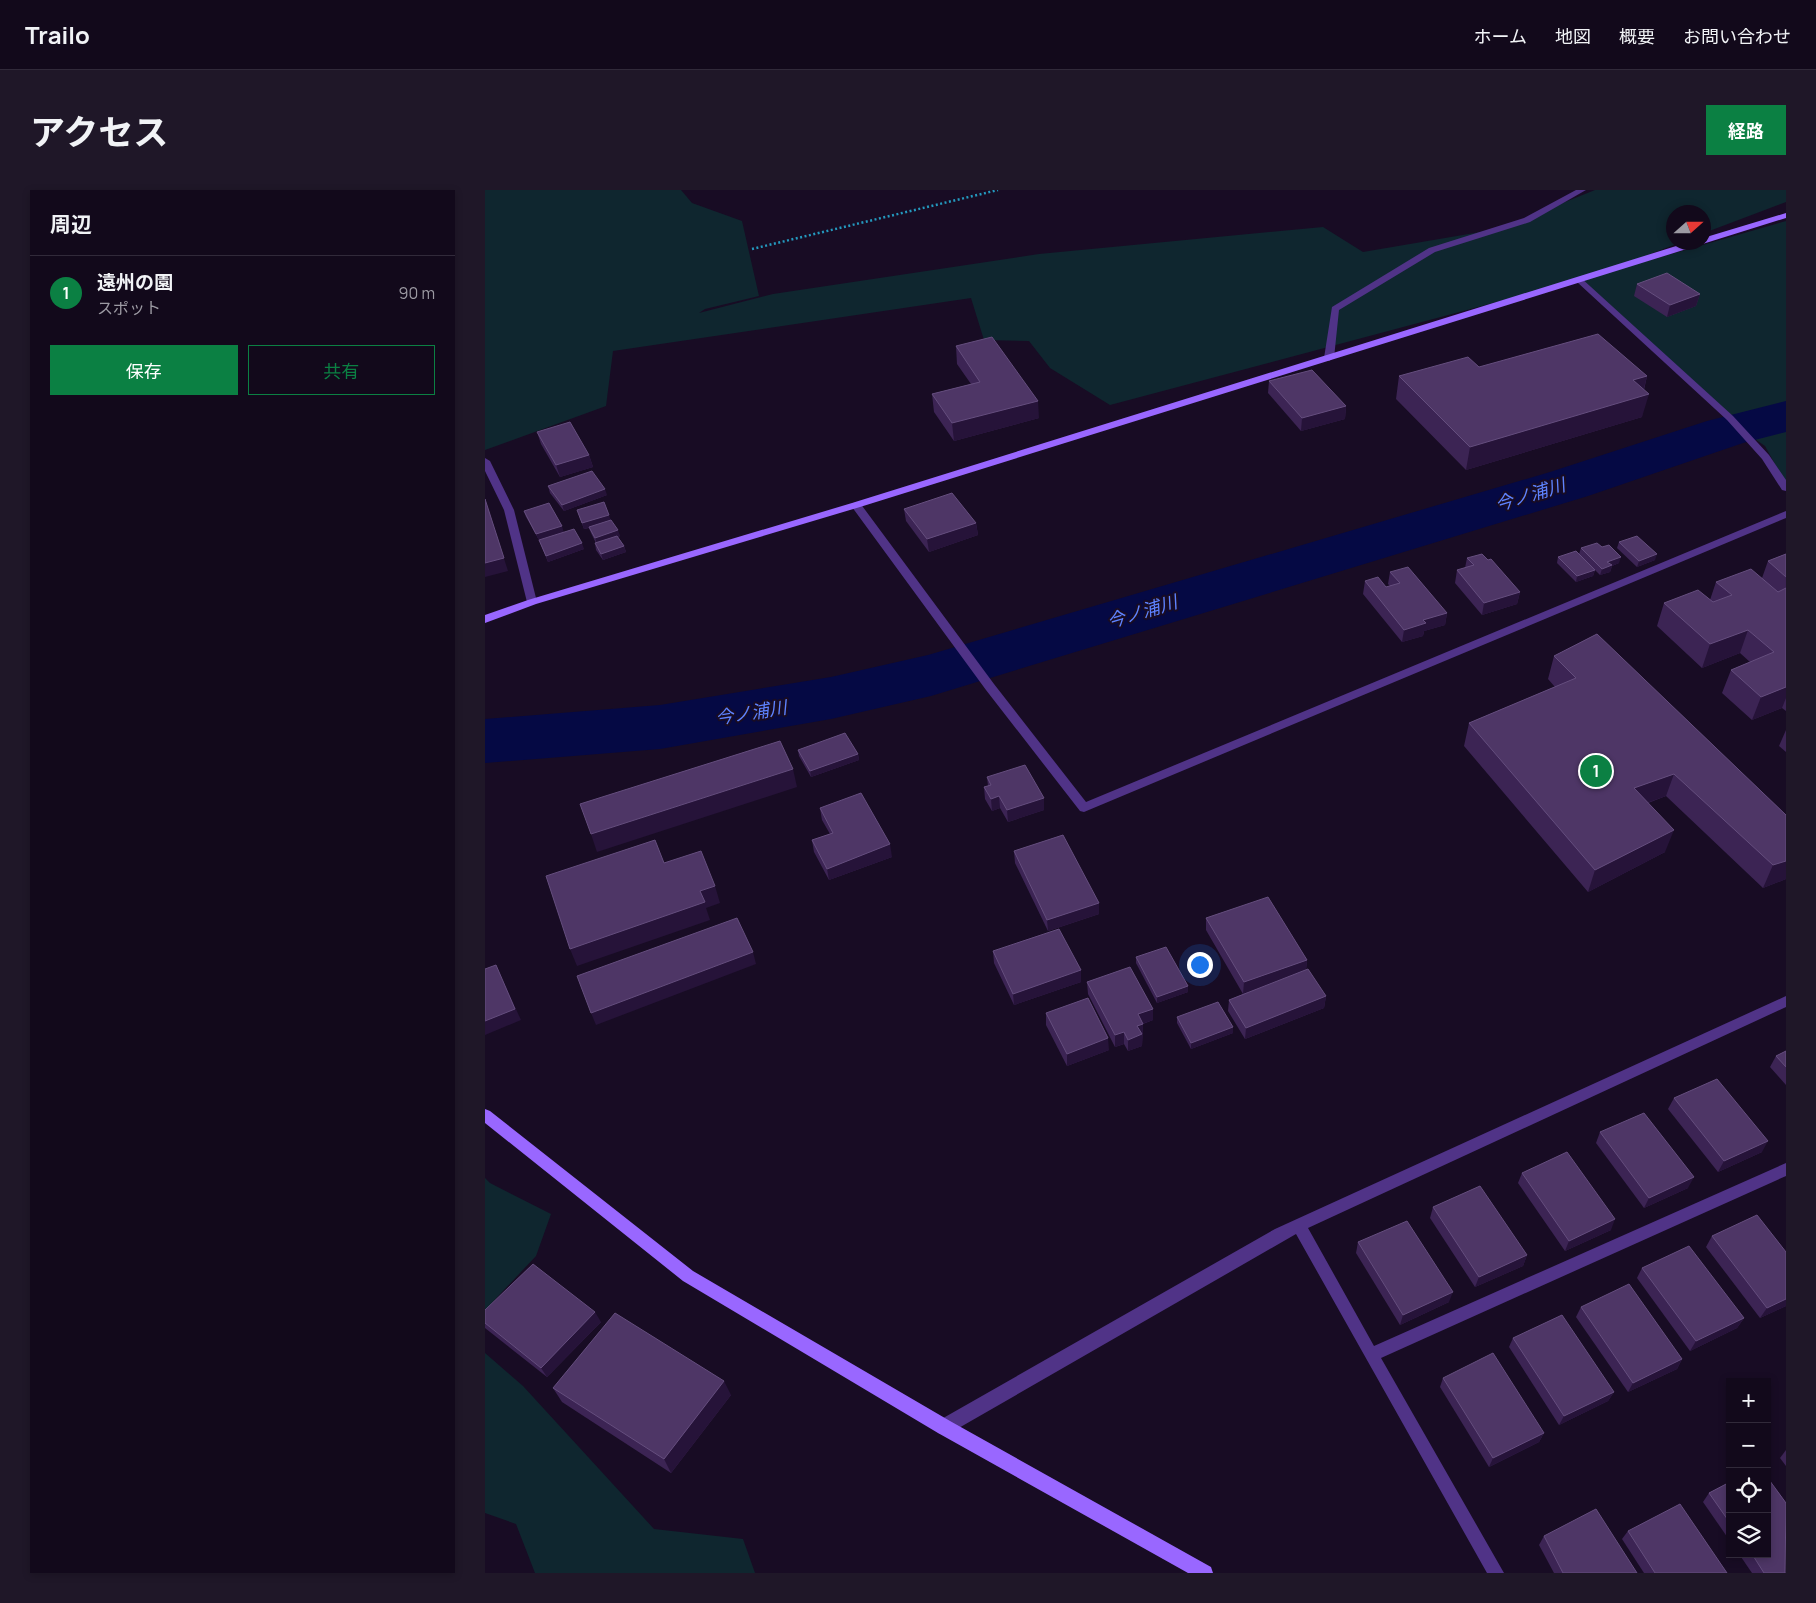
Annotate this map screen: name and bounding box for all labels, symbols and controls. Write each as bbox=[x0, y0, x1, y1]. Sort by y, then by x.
text: Trailo bbox=[25, 18, 90, 51]
text: ホーム bbox=[1474, 24, 1527, 48]
text: 地図 bbox=[1555, 24, 1591, 48]
text: 概要 bbox=[1619, 24, 1655, 48]
text: お問い合わせ bbox=[1683, 24, 1791, 48]
button: 経路 bbox=[1706, 105, 1786, 155]
text: アクセス bbox=[30, 108, 168, 156]
north arrow bbox=[1666, 205, 1711, 250]
text: 周辺 bbox=[50, 210, 92, 238]
text: 遠州の園 bbox=[97, 269, 173, 295]
text: 1 bbox=[62, 282, 70, 304]
text: 90 m bbox=[399, 282, 435, 304]
text: スポット bbox=[97, 297, 161, 319]
button: 保存 bbox=[50, 345, 238, 395]
button: 共有 bbox=[248, 345, 435, 395]
water label: 今ノ浦川 bbox=[1492, 471, 1570, 516]
water label: 今ノ浦川 bbox=[1104, 588, 1182, 633]
water label: 今ノ浦川 bbox=[714, 694, 790, 729]
pin: 1 bbox=[1580, 752, 1612, 790]
your location bbox=[1187, 952, 1213, 978]
map controls bbox=[1726, 1378, 1771, 1558]
button: + bbox=[1726, 1378, 1771, 1423]
button: − bbox=[1726, 1423, 1771, 1468]
button: locate bbox=[1726, 1468, 1771, 1513]
button: layers bbox=[1726, 1513, 1771, 1558]

